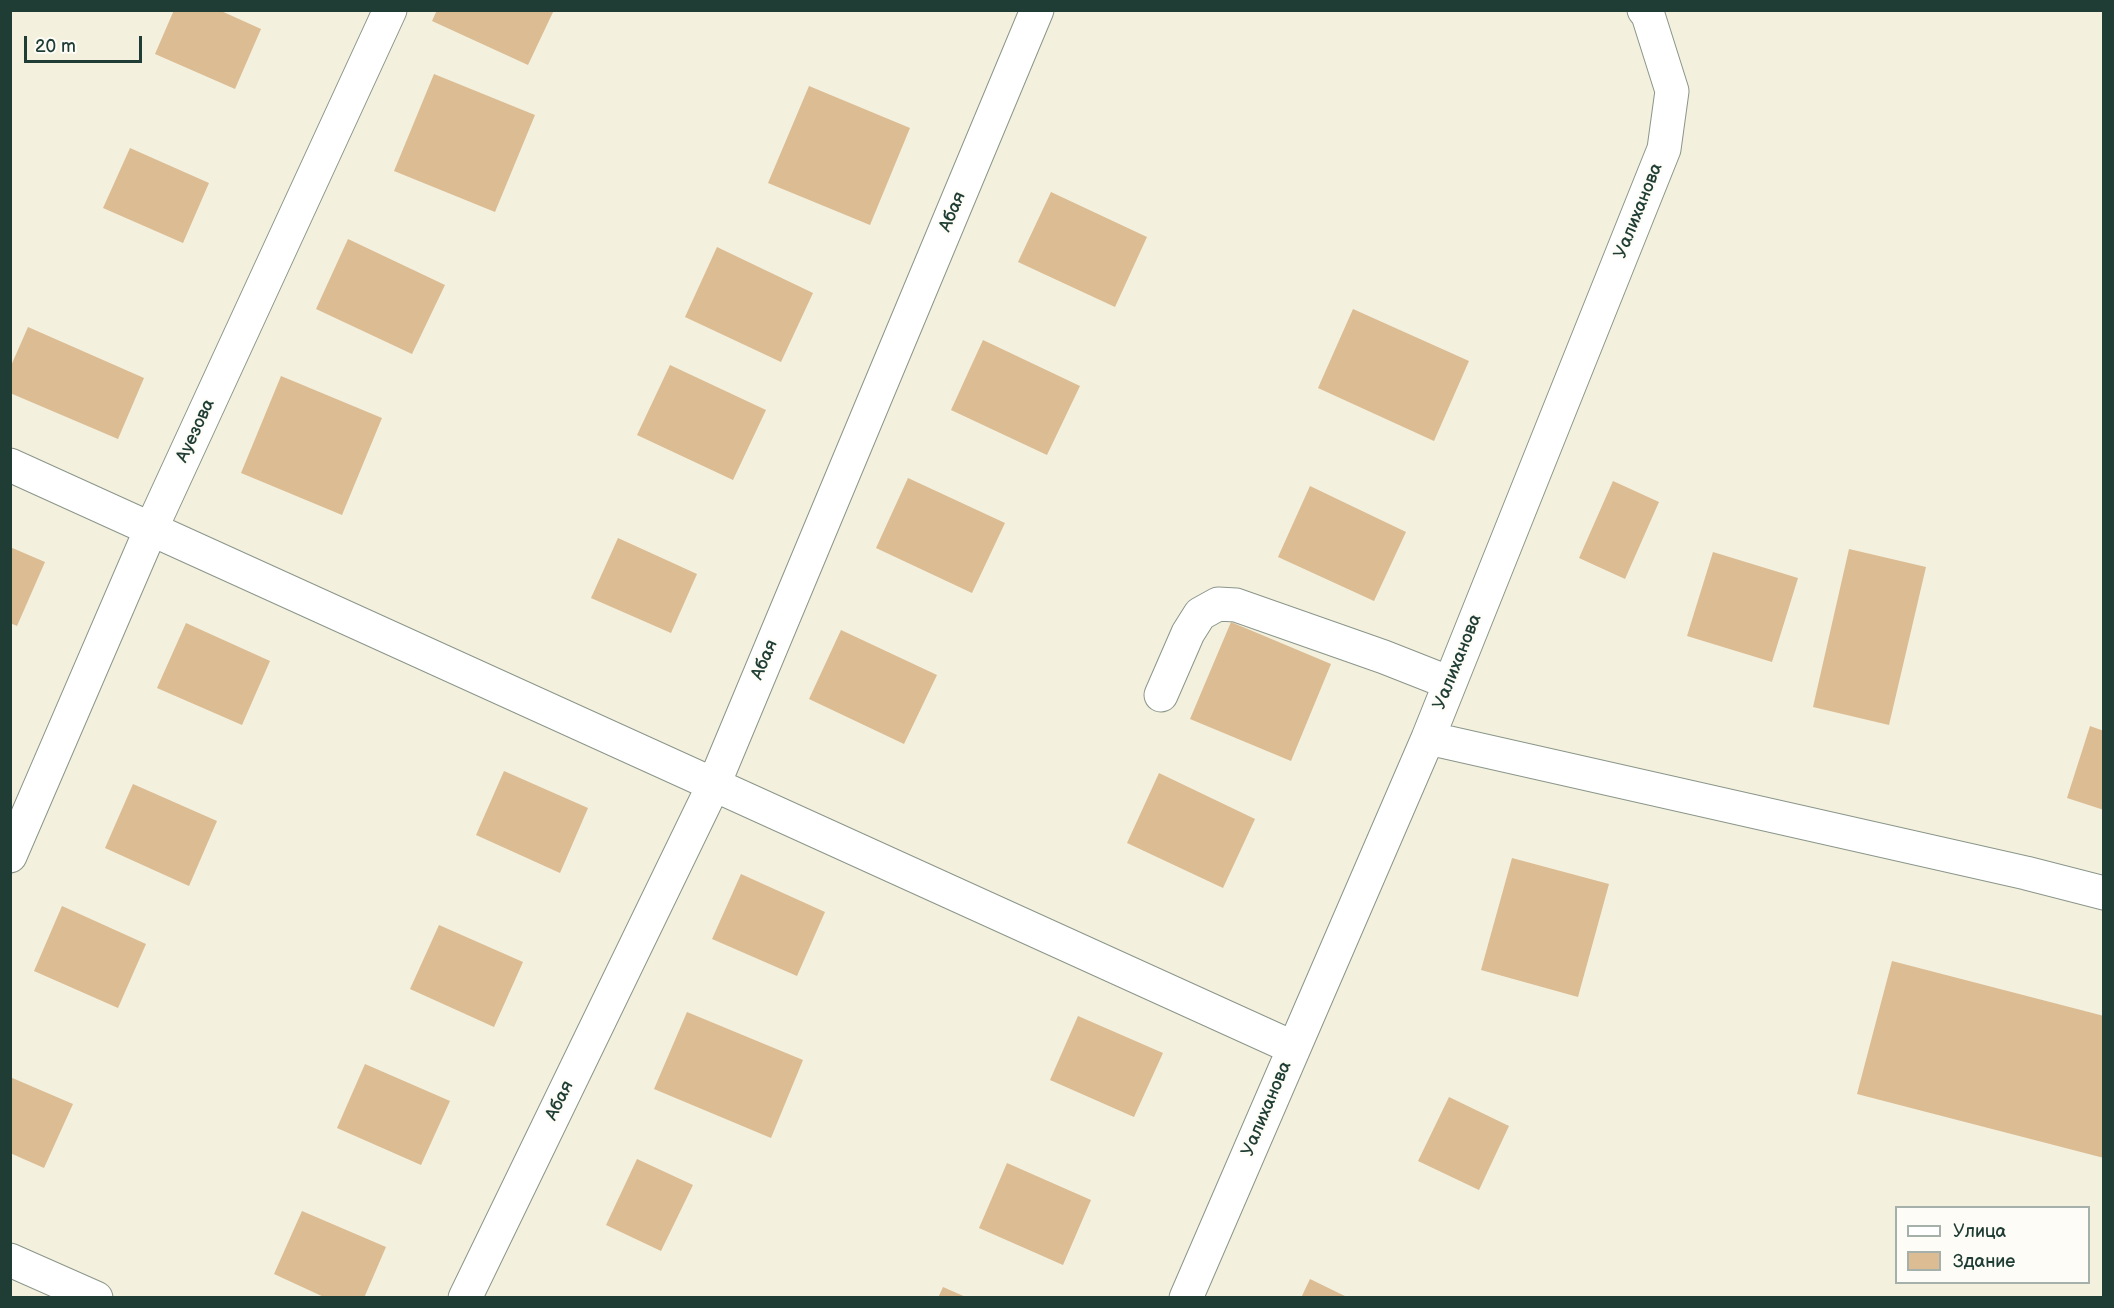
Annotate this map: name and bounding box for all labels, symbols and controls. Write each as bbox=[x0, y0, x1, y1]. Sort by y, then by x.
scale bar bbox=[27, 24, 146, 62]
text: 20 m bbox=[35, 36, 76, 57]
street label: Уалиханова bbox=[1610, 160, 1668, 262]
street label: Абая bbox=[935, 189, 971, 235]
street label: Ауезова bbox=[172, 396, 220, 466]
street label: Уалиханова bbox=[1429, 611, 1487, 713]
street label: Абая bbox=[747, 637, 783, 683]
street label: Уалиханова bbox=[1237, 1058, 1297, 1160]
street label: Абая bbox=[541, 1078, 579, 1124]
legend bbox=[1895, 1206, 2090, 1284]
text: Улица bbox=[1953, 1221, 2006, 1242]
text: Здание bbox=[1953, 1251, 2015, 1272]

